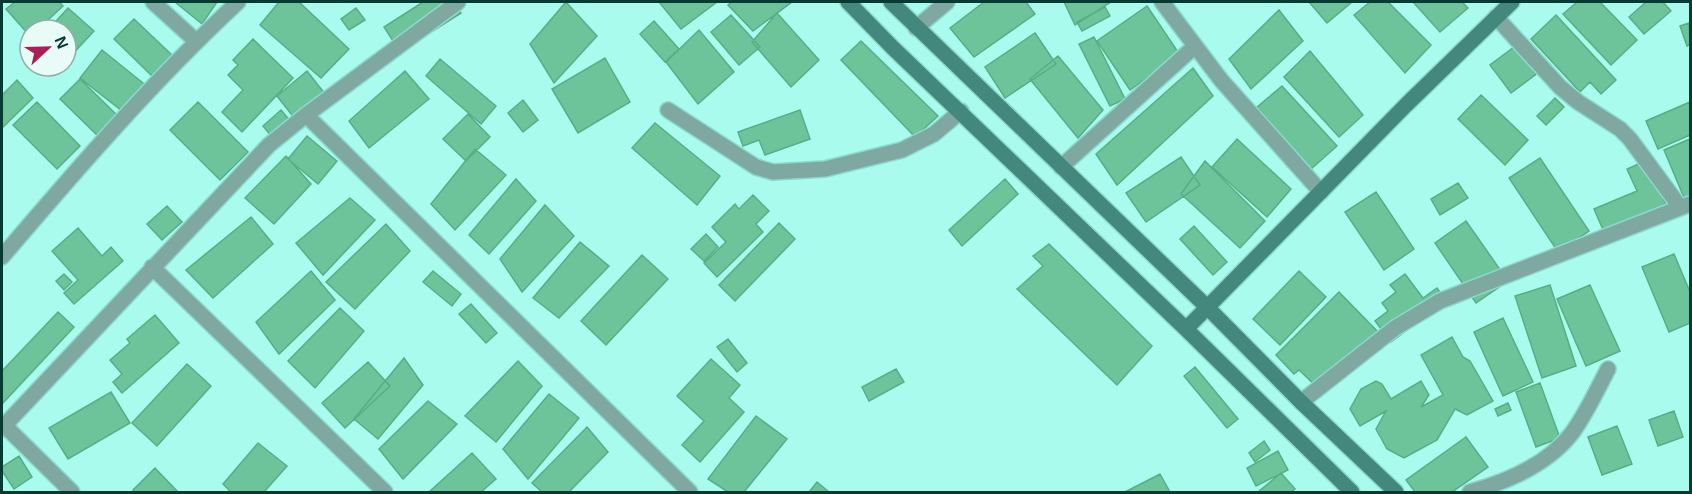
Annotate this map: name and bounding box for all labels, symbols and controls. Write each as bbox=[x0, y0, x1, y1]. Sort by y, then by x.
north arrow bbox=[18, 18, 78, 78]
text: N bbox=[51, 34, 71, 51]

